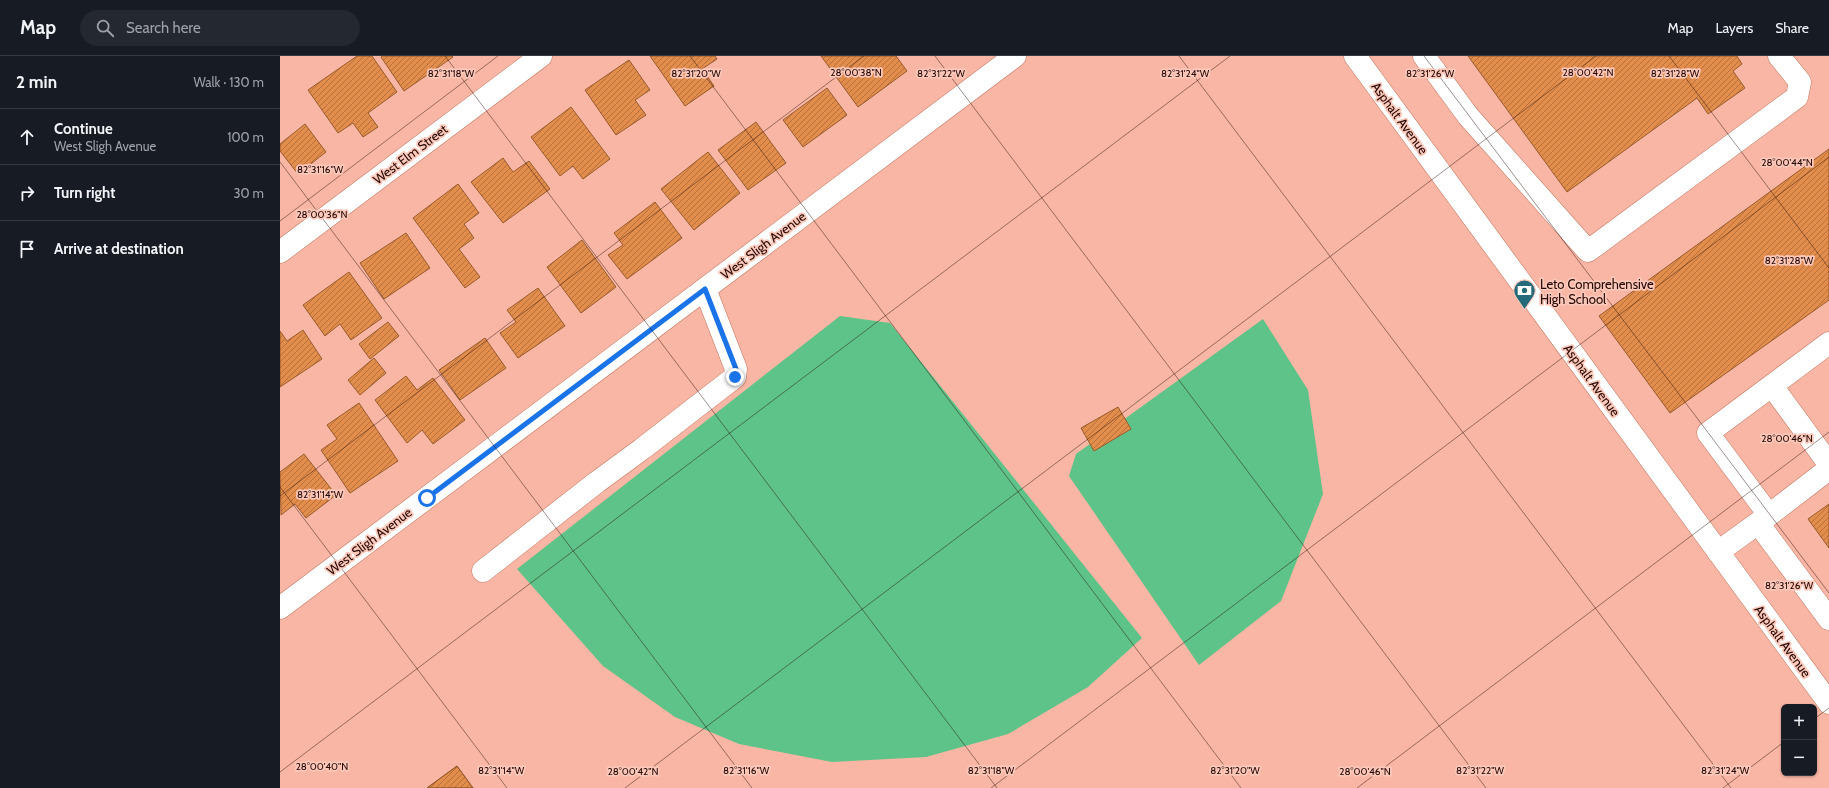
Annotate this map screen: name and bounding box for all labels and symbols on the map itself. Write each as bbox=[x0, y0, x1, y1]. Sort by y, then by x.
text: 28°00'38"N bbox=[830, 66, 882, 79]
text: 28°00'42"N bbox=[1563, 66, 1613, 79]
text: 82°31'18"W bbox=[428, 67, 475, 80]
text: 82°31'20"W bbox=[671, 67, 721, 80]
text: 82°31'22"W bbox=[917, 67, 965, 80]
text: 82°31'24"W bbox=[1161, 67, 1210, 80]
text: 82°31'26"W bbox=[1406, 67, 1455, 80]
text: 82°31'28"W bbox=[1651, 67, 1700, 80]
street label: Asphalt Avenue bbox=[1368, 79, 1432, 158]
street label: West Elm Street bbox=[370, 120, 451, 187]
text: 28°00'44"N bbox=[1761, 156, 1813, 169]
text: 82°31'16"W bbox=[297, 163, 344, 176]
text: 28°00'36"N bbox=[296, 208, 348, 221]
street label: West Sligh Avenue bbox=[717, 208, 809, 282]
text: 82°31'28"W bbox=[1765, 254, 1814, 267]
place label: Leto Comprehensive High School bbox=[1540, 276, 1654, 307]
bank icon: Leto Comprehensive High School bbox=[1511, 278, 1537, 311]
street label: Asphalt Avenue bbox=[1560, 341, 1624, 420]
route end bbox=[726, 368, 744, 386]
text: 28°00'46"N bbox=[1761, 432, 1813, 445]
text: 82°31'14"W bbox=[297, 488, 344, 501]
route start bbox=[418, 489, 436, 507]
street label: West Sligh Avenue bbox=[323, 504, 415, 578]
text: 82°31'26"W bbox=[1765, 579, 1814, 592]
street label: Asphalt Avenue bbox=[1751, 602, 1815, 681]
text: 28°00'40"N bbox=[296, 760, 348, 773]
text: 82°31'14"W bbox=[478, 764, 525, 777]
text: 82°31'16"W bbox=[723, 764, 770, 777]
text: 82°31'18"W bbox=[968, 764, 1015, 777]
text: 82°31'20"W bbox=[1210, 764, 1260, 777]
text: 82°31'22"W bbox=[1456, 764, 1504, 777]
text: 82°31'24"W bbox=[1701, 764, 1750, 777]
text: 28°00'42"N bbox=[608, 765, 658, 778]
text: 28°00'46"N bbox=[1339, 765, 1391, 778]

